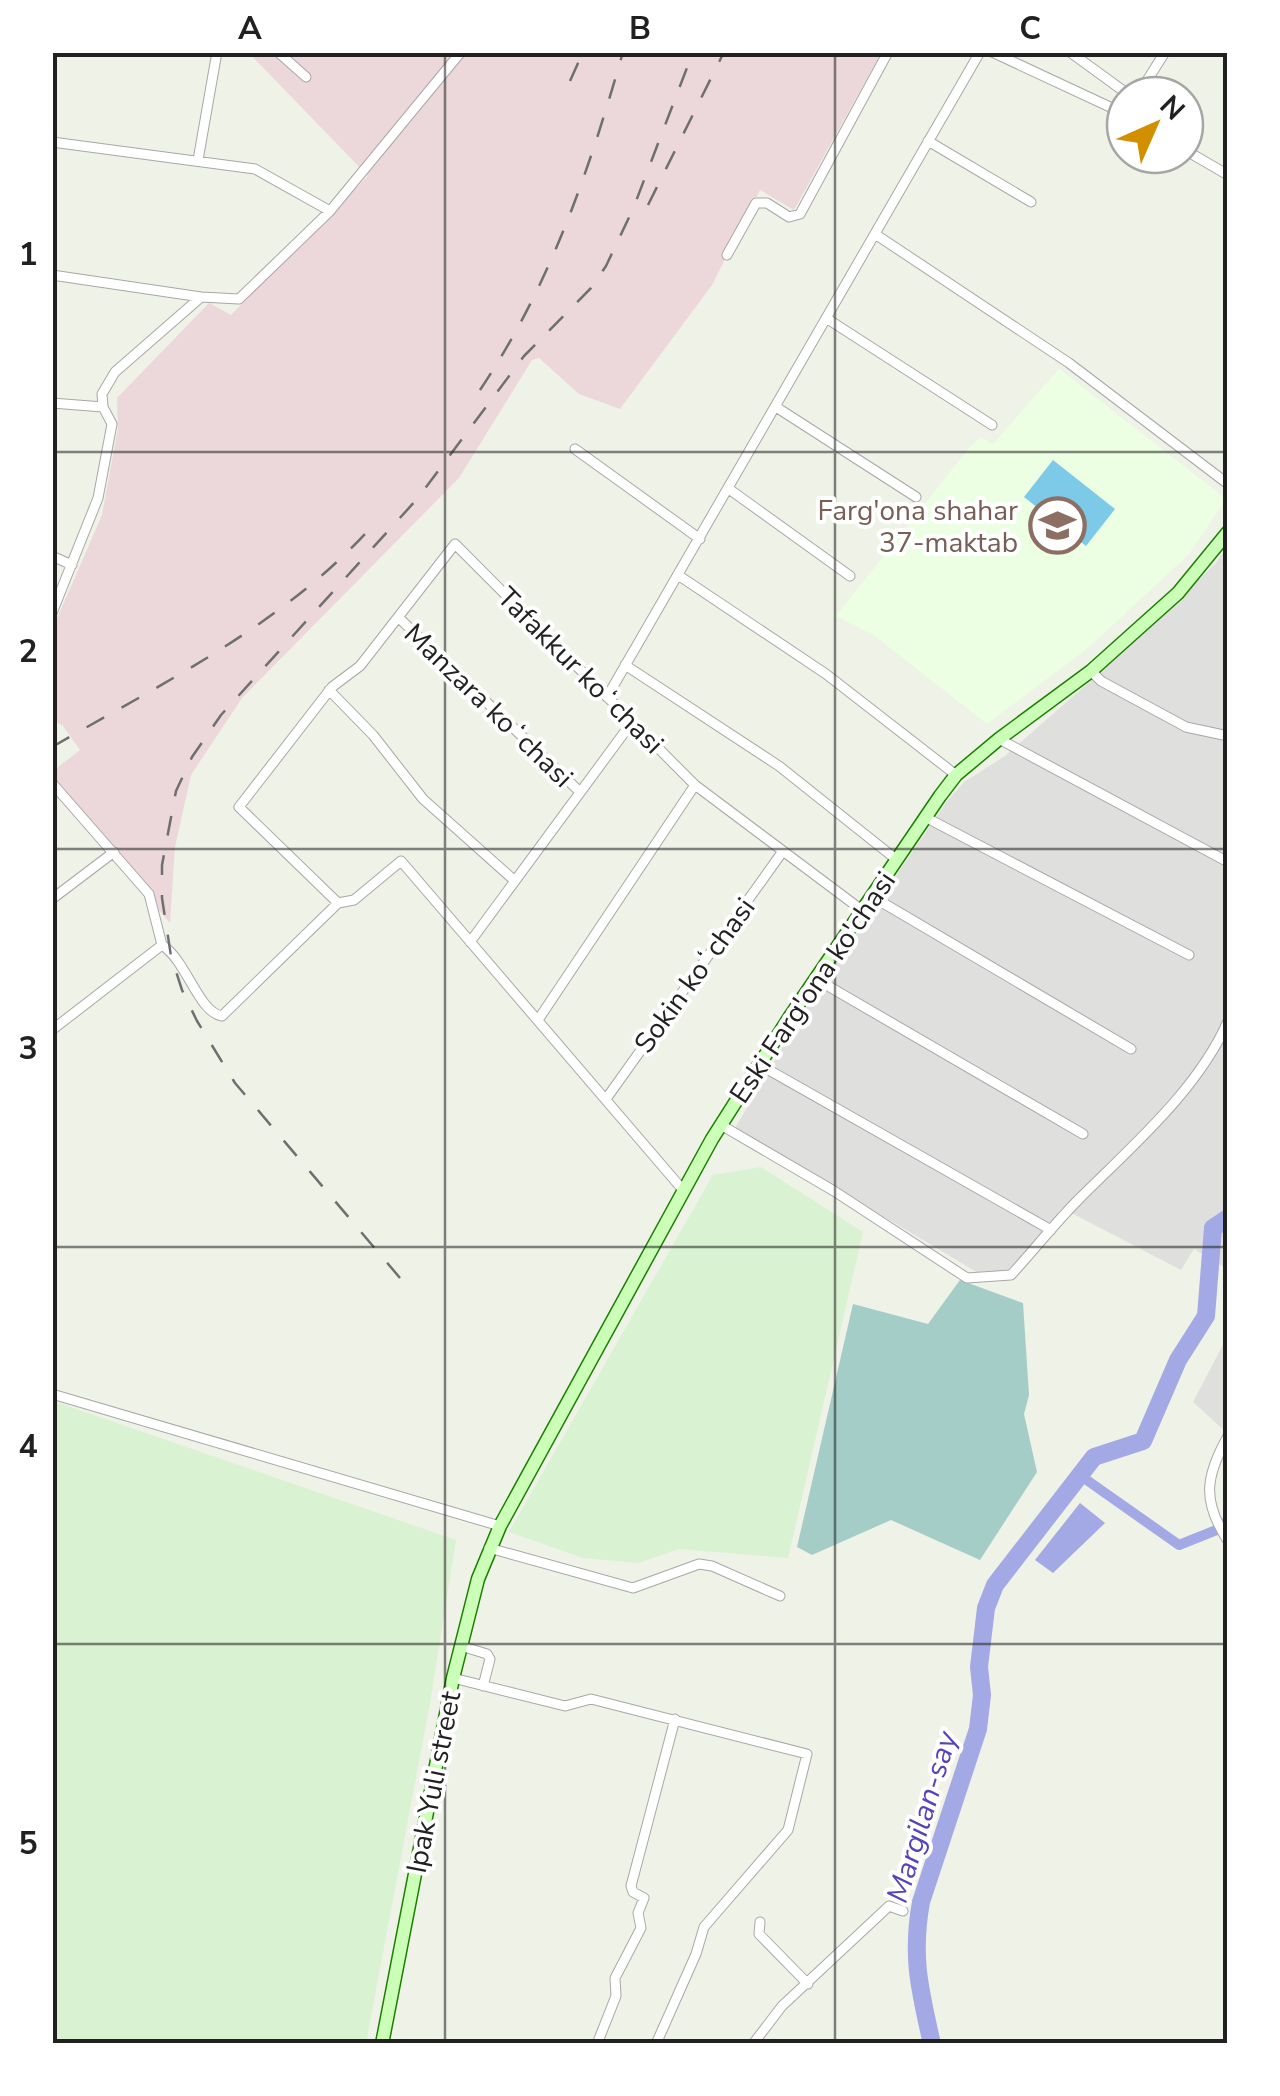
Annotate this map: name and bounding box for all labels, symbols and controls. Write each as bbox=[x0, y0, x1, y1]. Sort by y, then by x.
text: A bbox=[238, 7, 262, 50]
text: B bbox=[629, 7, 651, 50]
text: C bbox=[1019, 7, 1041, 50]
north arrow bbox=[1105, 75, 1205, 175]
text: N bbox=[1151, 87, 1193, 129]
text: 1 bbox=[18, 233, 38, 276]
place label: Farg'ona shahar 37-maktab bbox=[817, 492, 1018, 562]
school or university icon: Farg'ona shahar 37-maktab bbox=[1027, 496, 1087, 556]
street label: Tafakkur koʻchasi bbox=[489, 579, 672, 762]
street label: Manzara koʻchasi bbox=[396, 615, 581, 796]
text: 2 bbox=[18, 630, 38, 673]
street label: Eski Farg'ona ko'chasi bbox=[721, 864, 905, 1111]
street label: Sokin koʻchasi bbox=[626, 890, 764, 1061]
text: 3 bbox=[18, 1027, 38, 1070]
text: 4 bbox=[18, 1425, 38, 1468]
street label: Ipak Yuli street bbox=[398, 1688, 470, 1876]
water label: Margilan-say bbox=[877, 1725, 968, 1908]
text: 5 bbox=[18, 1822, 38, 1865]

